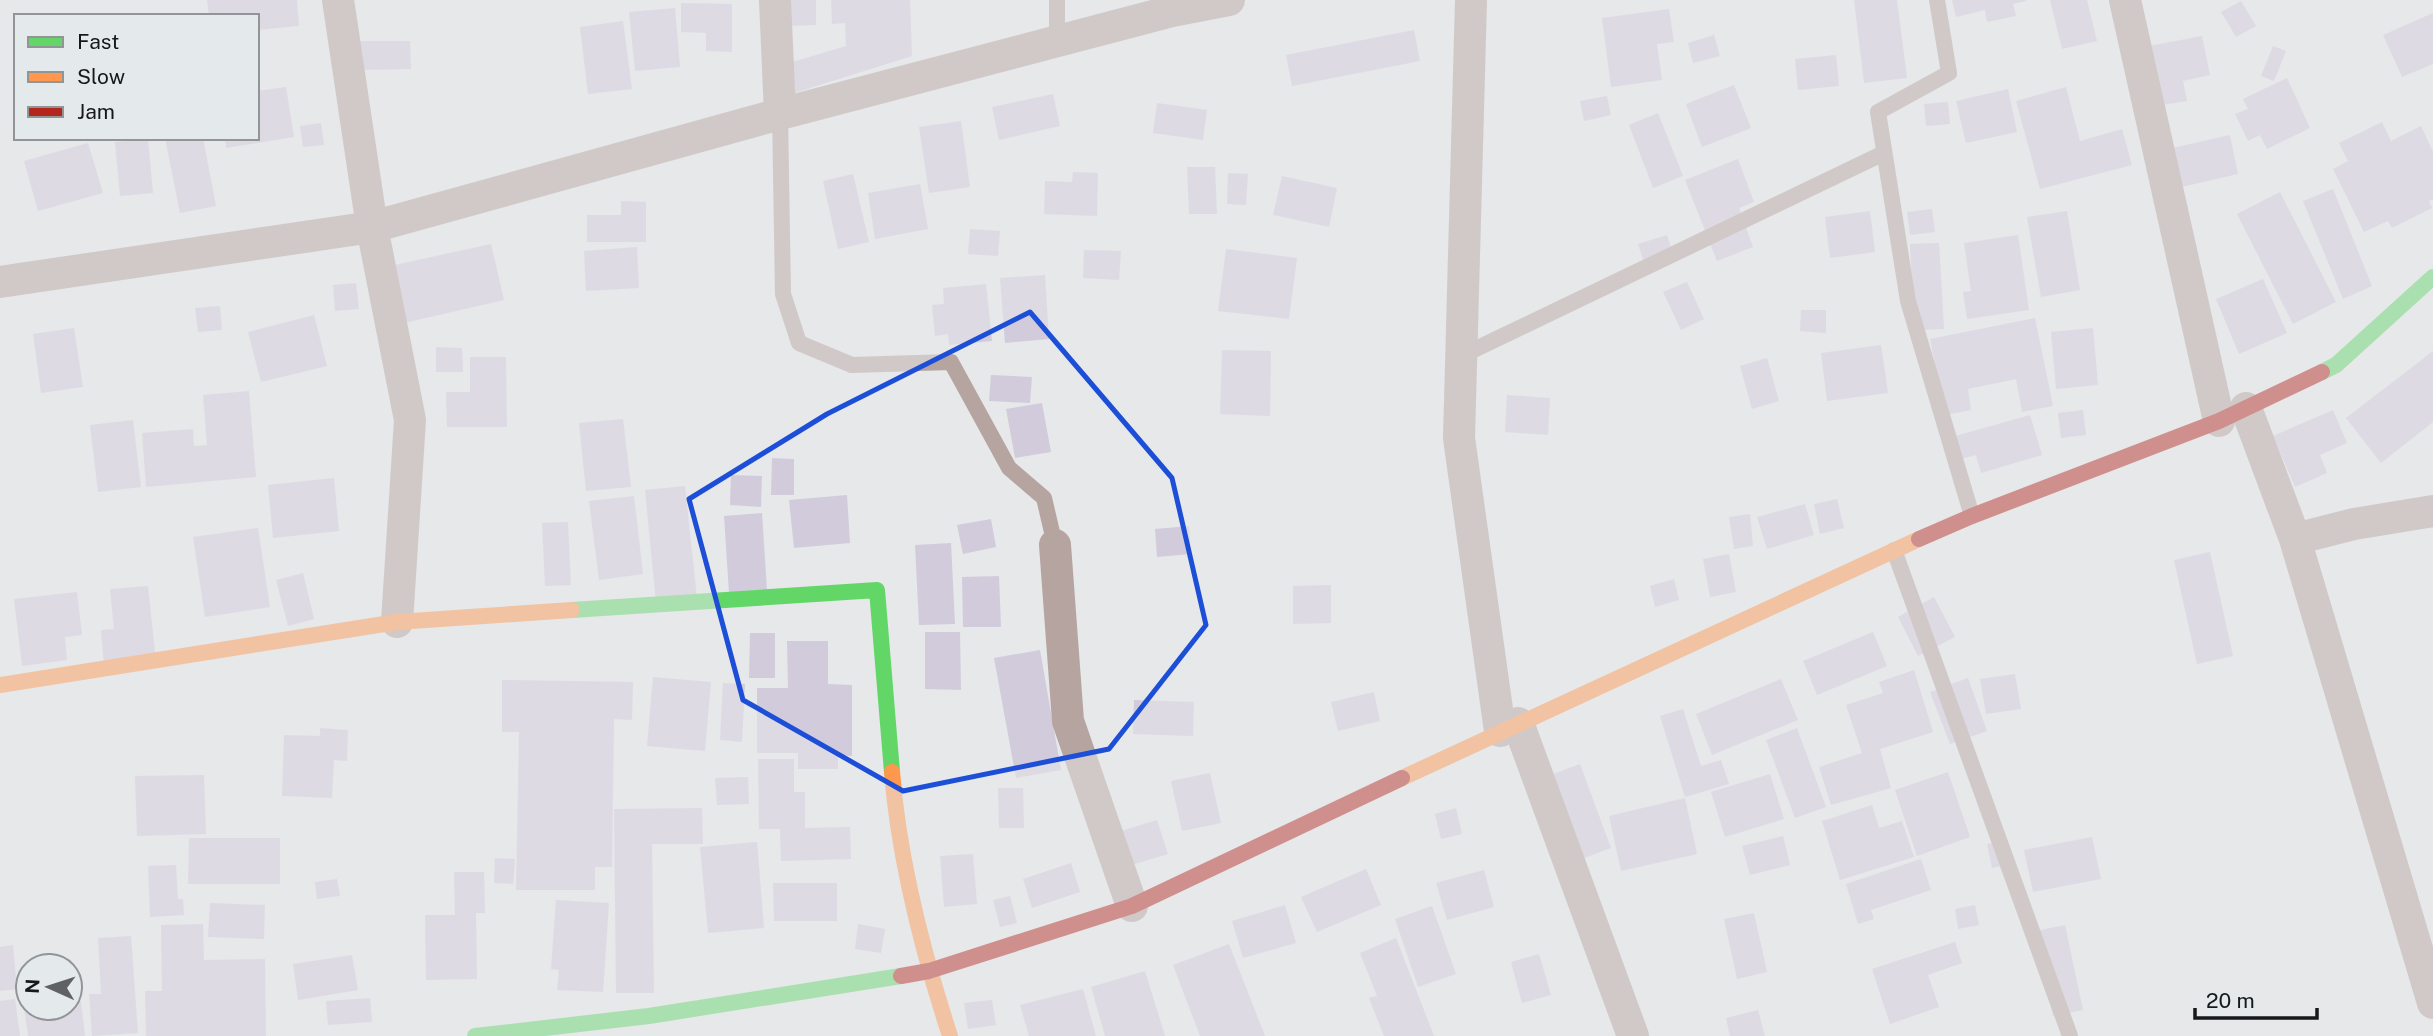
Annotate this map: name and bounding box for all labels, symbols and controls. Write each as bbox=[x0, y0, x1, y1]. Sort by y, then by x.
legend bbox=[14, 14, 259, 140]
text: Fast bbox=[77, 29, 119, 54]
text: Slow bbox=[77, 64, 125, 89]
text: Jam bbox=[77, 99, 115, 124]
north arrow bbox=[14, 952, 84, 1022]
scale bar bbox=[2195, 976, 2318, 1020]
text: N bbox=[21, 978, 43, 994]
text: 20 m bbox=[2206, 988, 2255, 1013]

